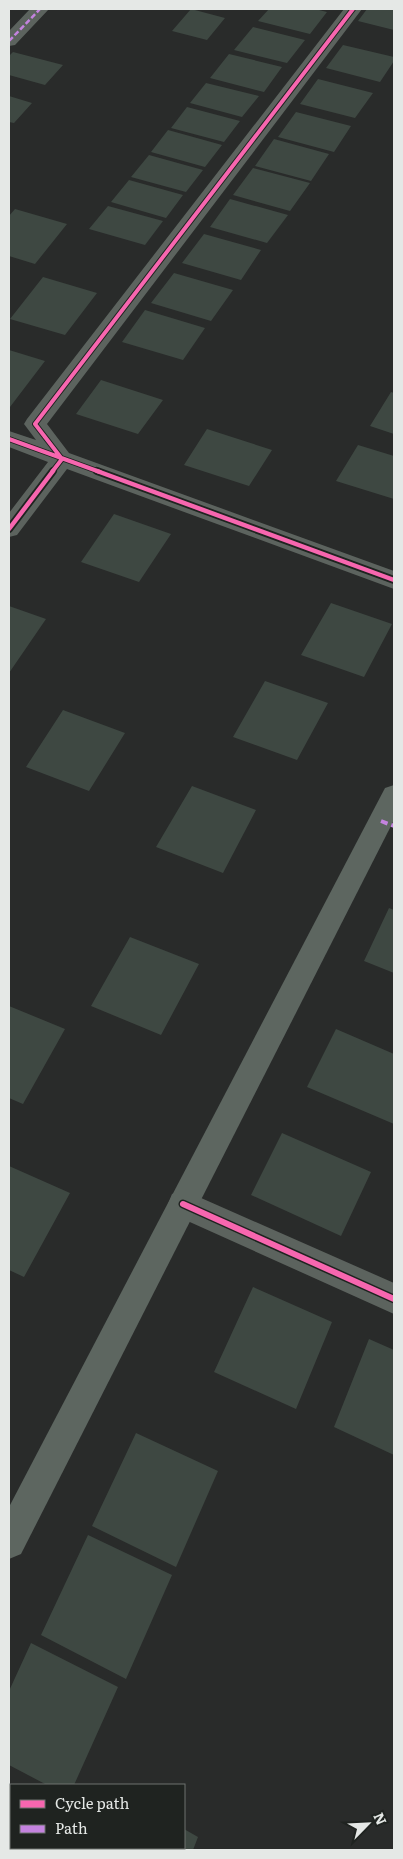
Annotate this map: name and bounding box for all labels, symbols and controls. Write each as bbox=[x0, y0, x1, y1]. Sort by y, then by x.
legend bbox=[10, 1784, 185, 1849]
text: Cycle path bbox=[55, 1791, 130, 1814]
north arrow bbox=[343, 1799, 393, 1849]
text: N bbox=[369, 1809, 392, 1828]
text: Path bbox=[55, 1816, 88, 1839]

